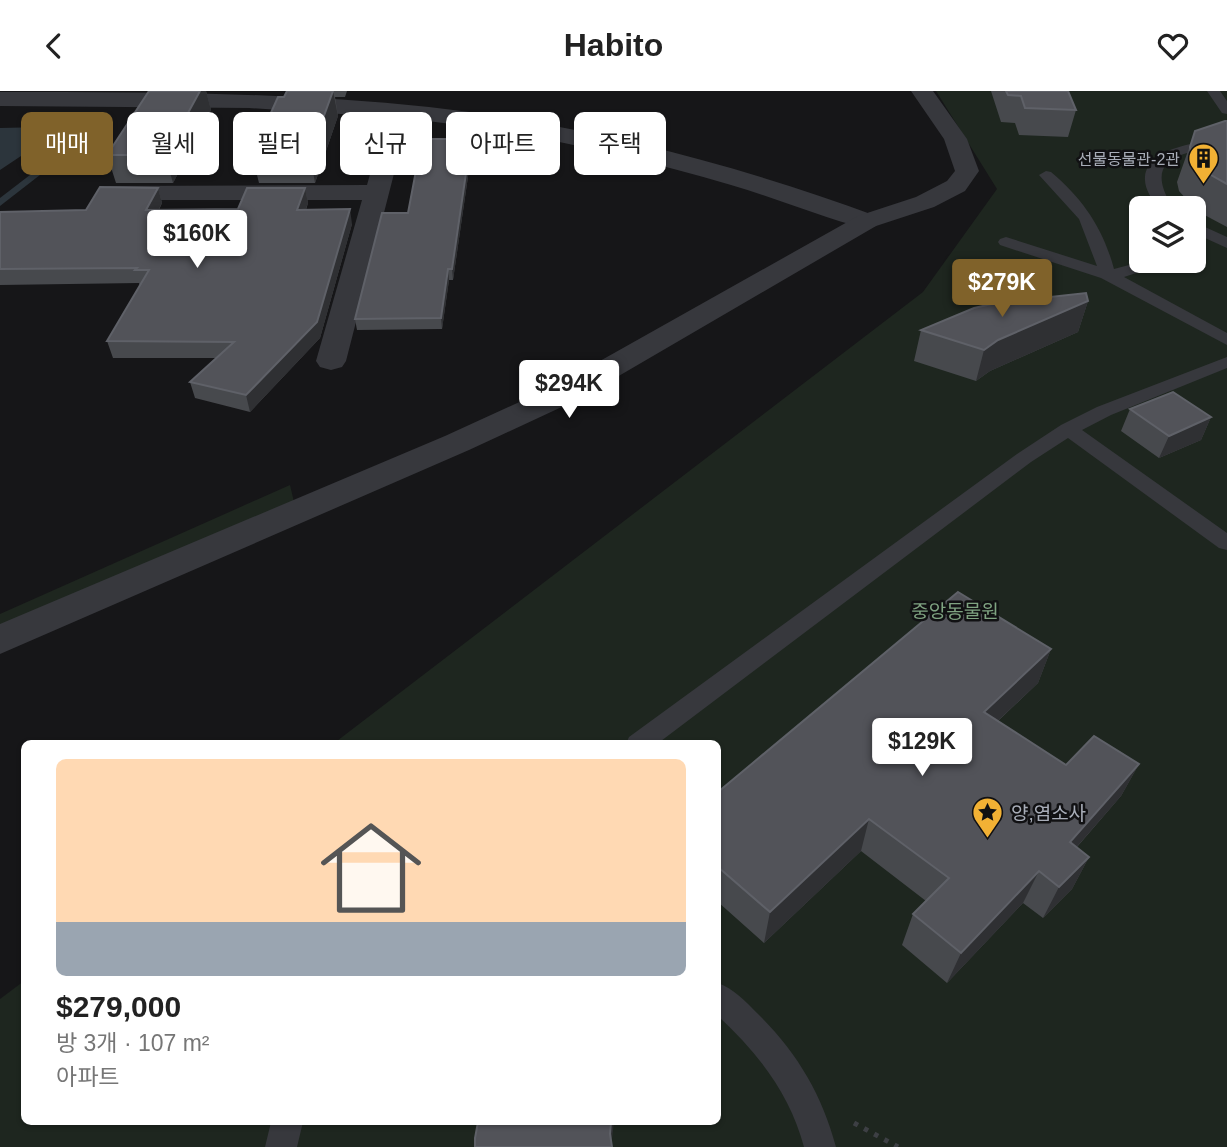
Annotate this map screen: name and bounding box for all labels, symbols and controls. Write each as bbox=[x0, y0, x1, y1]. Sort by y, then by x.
icon: back bbox=[35, 27, 73, 65]
text: Habito bbox=[564, 27, 663, 63]
icon: heart bbox=[1154, 27, 1192, 65]
chip: 매매 bbox=[21, 112, 113, 175]
chip: 월세 bbox=[127, 112, 219, 175]
chip: 필터 bbox=[233, 112, 326, 175]
chip: 신규 bbox=[340, 112, 432, 175]
chip: 아파트 bbox=[446, 112, 560, 175]
chip: 주택 bbox=[574, 112, 666, 175]
building icon: 선물동물관-2관 bbox=[1186, 142, 1220, 186]
place label: 선물동물관-2관 bbox=[1077, 151, 1180, 168]
map controls bbox=[1129, 196, 1206, 273]
button: layers bbox=[1129, 196, 1206, 273]
pin: $160K bbox=[148, 211, 246, 270]
text: $160K bbox=[163, 220, 231, 246]
pin: $279K bbox=[953, 259, 1051, 319]
text: $279K bbox=[968, 269, 1036, 295]
pin: $294K bbox=[520, 361, 618, 420]
text: $294K bbox=[535, 370, 603, 396]
park label: 중앙동물원 bbox=[911, 601, 999, 622]
pin: $129K bbox=[873, 719, 971, 778]
text: $129K bbox=[888, 728, 956, 754]
place icon: 양,염소사 bbox=[971, 796, 1005, 840]
place label: 양,염소사 bbox=[1011, 803, 1086, 824]
icon: home bbox=[308, 805, 434, 931]
text: $279,000 bbox=[56, 990, 181, 1023]
text: 방 3개 · 107 m² bbox=[56, 1030, 210, 1056]
text: 아파트 bbox=[56, 1064, 119, 1090]

